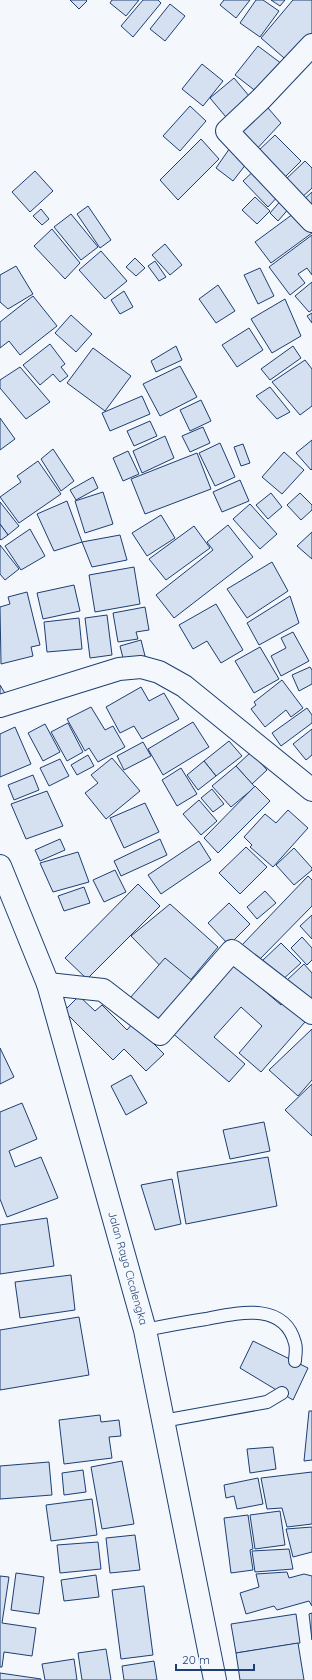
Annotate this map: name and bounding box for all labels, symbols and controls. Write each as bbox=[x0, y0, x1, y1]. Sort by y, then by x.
street label: Jalan Raya Cicalengka bbox=[105, 1209, 151, 1327]
scale bar bbox=[176, 1646, 254, 1672]
text: 20 m bbox=[182, 1652, 210, 1667]

